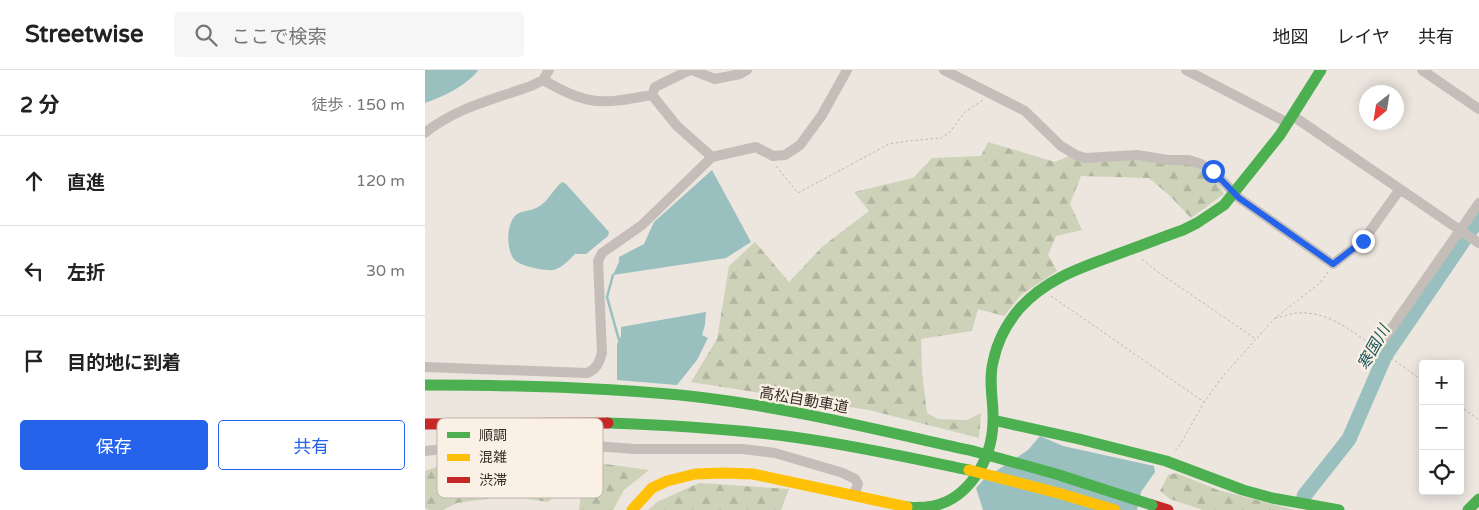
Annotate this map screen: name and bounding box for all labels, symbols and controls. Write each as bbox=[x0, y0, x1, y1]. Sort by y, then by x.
search box bbox=[174, 12, 524, 57]
text: Streetwise bbox=[25, 20, 144, 49]
icon: search bbox=[192, 21, 220, 49]
text: ここで検索 bbox=[232, 26, 327, 48]
text: 地図 bbox=[1273, 26, 1309, 48]
text: レイヤ bbox=[1337, 26, 1390, 48]
text: 共有 bbox=[1418, 26, 1454, 48]
north arrow bbox=[1359, 85, 1404, 130]
text: 2 分 bbox=[20, 93, 60, 118]
text: 徒歩 · 150 m bbox=[312, 95, 405, 115]
route start bbox=[1202, 160, 1225, 183]
icon: ahead bbox=[20, 167, 48, 195]
text: 120 m bbox=[356, 171, 405, 191]
text: 直進 bbox=[67, 172, 105, 194]
route end bbox=[1352, 230, 1375, 253]
icon: left bbox=[20, 257, 48, 285]
text: 30 m bbox=[366, 261, 405, 281]
text: 左折 bbox=[67, 262, 105, 284]
water label: 寒国川 bbox=[1353, 320, 1395, 373]
icon: arrive bbox=[20, 347, 48, 375]
text: 目的地に到着 bbox=[67, 352, 181, 374]
map controls bbox=[1419, 360, 1464, 495]
button: + bbox=[1419, 360, 1464, 405]
street label: 高松自動車道 bbox=[758, 383, 850, 417]
button: − bbox=[1419, 405, 1464, 450]
legend bbox=[437, 418, 603, 498]
button: 保存 bbox=[20, 420, 208, 470]
button: 共有 bbox=[218, 420, 405, 470]
text: 順調 bbox=[479, 427, 507, 444]
text: 混雑 bbox=[479, 449, 507, 466]
button: locate bbox=[1419, 450, 1464, 495]
text: 渋滞 bbox=[479, 472, 507, 489]

